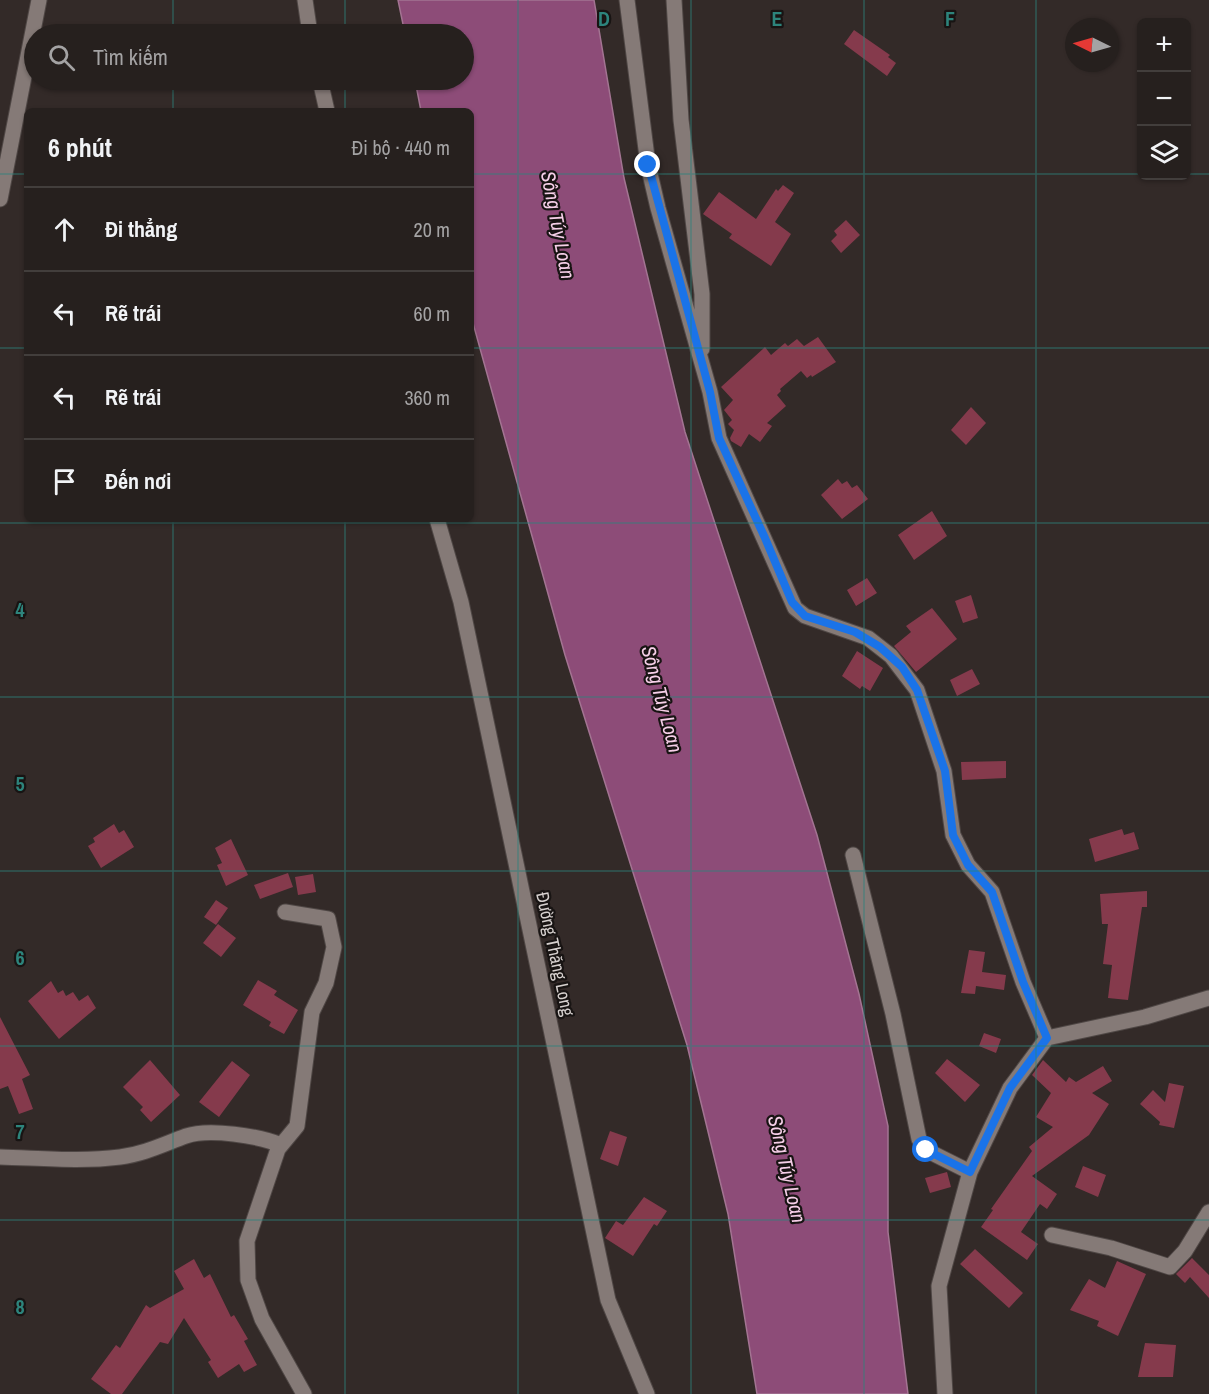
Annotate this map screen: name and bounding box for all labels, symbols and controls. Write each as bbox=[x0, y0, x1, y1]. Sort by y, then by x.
text: D bbox=[598, 5, 610, 32]
text: E bbox=[772, 5, 783, 32]
text: F bbox=[945, 5, 955, 32]
north arrow bbox=[1065, 18, 1119, 72]
map controls bbox=[1137, 18, 1191, 180]
button: + bbox=[1137, 18, 1191, 72]
search box bbox=[24, 24, 474, 90]
icon: search bbox=[45, 41, 78, 74]
text: Tìm kiếm bbox=[93, 42, 168, 72]
button: − bbox=[1137, 72, 1191, 126]
button: layers bbox=[1137, 126, 1191, 180]
text: 6 phút bbox=[48, 130, 112, 165]
text: Đi bộ · 440 m bbox=[352, 134, 450, 161]
route end bbox=[634, 151, 660, 177]
water label: Sông Túy Loan bbox=[535, 169, 582, 281]
icon: ahead bbox=[48, 213, 81, 246]
text: Đi thẳng bbox=[105, 214, 177, 244]
text: 20 m bbox=[414, 216, 450, 243]
icon: left bbox=[48, 297, 81, 330]
text: Rẽ trái bbox=[105, 298, 161, 328]
text: 60 m bbox=[414, 300, 450, 327]
icon: left bbox=[48, 381, 81, 414]
text: Rẽ trái bbox=[105, 382, 161, 412]
text: 360 m bbox=[404, 384, 450, 411]
icon: arrive bbox=[48, 465, 81, 498]
text: Đến nơi bbox=[105, 466, 171, 496]
text: 4 bbox=[15, 596, 25, 623]
water label: Sông Túy Loan bbox=[635, 642, 690, 755]
text: 5 bbox=[15, 770, 25, 797]
street label: Đường Thăng Long bbox=[530, 890, 581, 1019]
text: 6 bbox=[15, 944, 25, 971]
water label: Sông Túy Loan bbox=[762, 1113, 813, 1225]
text: 7 bbox=[15, 1118, 25, 1145]
route start bbox=[912, 1136, 938, 1162]
text: 8 bbox=[15, 1293, 25, 1320]

